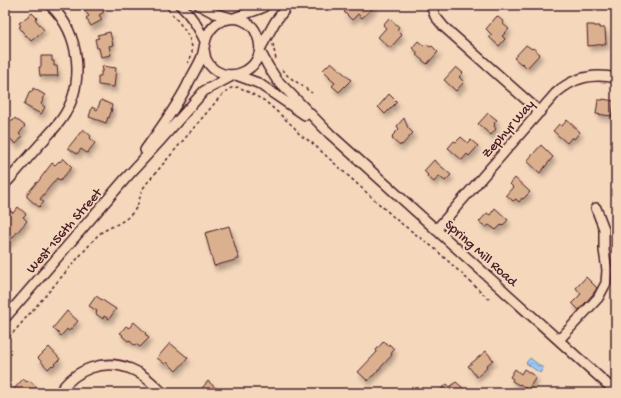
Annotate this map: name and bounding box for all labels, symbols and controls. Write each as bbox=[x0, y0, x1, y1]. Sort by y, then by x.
street label: Zephyr Way bbox=[479, 97, 539, 163]
street label: West 156th Street bbox=[23, 185, 107, 278]
street label: Spring Mill Road bbox=[440, 217, 522, 292]

